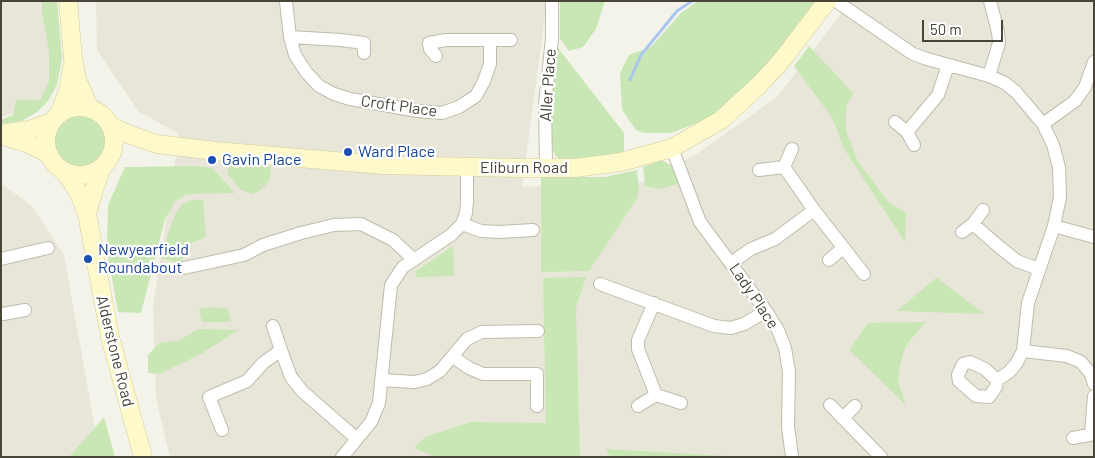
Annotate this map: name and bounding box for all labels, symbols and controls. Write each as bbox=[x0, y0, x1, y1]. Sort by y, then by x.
scale bar bbox=[925, 10, 1006, 42]
text: 50 m bbox=[930, 20, 962, 38]
street label: Aller Place bbox=[536, 48, 560, 122]
street label: Croft Place bbox=[360, 91, 438, 121]
place label: Ward Place bbox=[358, 142, 435, 162]
marker: Ward Place bbox=[342, 146, 354, 158]
place label: Gavin Place bbox=[222, 150, 301, 170]
marker: Gavin Place bbox=[206, 154, 218, 166]
street label: Eliburn Road bbox=[480, 158, 568, 178]
place label: Newyearfield Roundabout bbox=[98, 240, 189, 278]
marker: Newyearfield Roundabout bbox=[82, 253, 94, 265]
street label: Lady Place bbox=[725, 260, 783, 332]
street label: Alderstone Road bbox=[92, 293, 138, 409]

